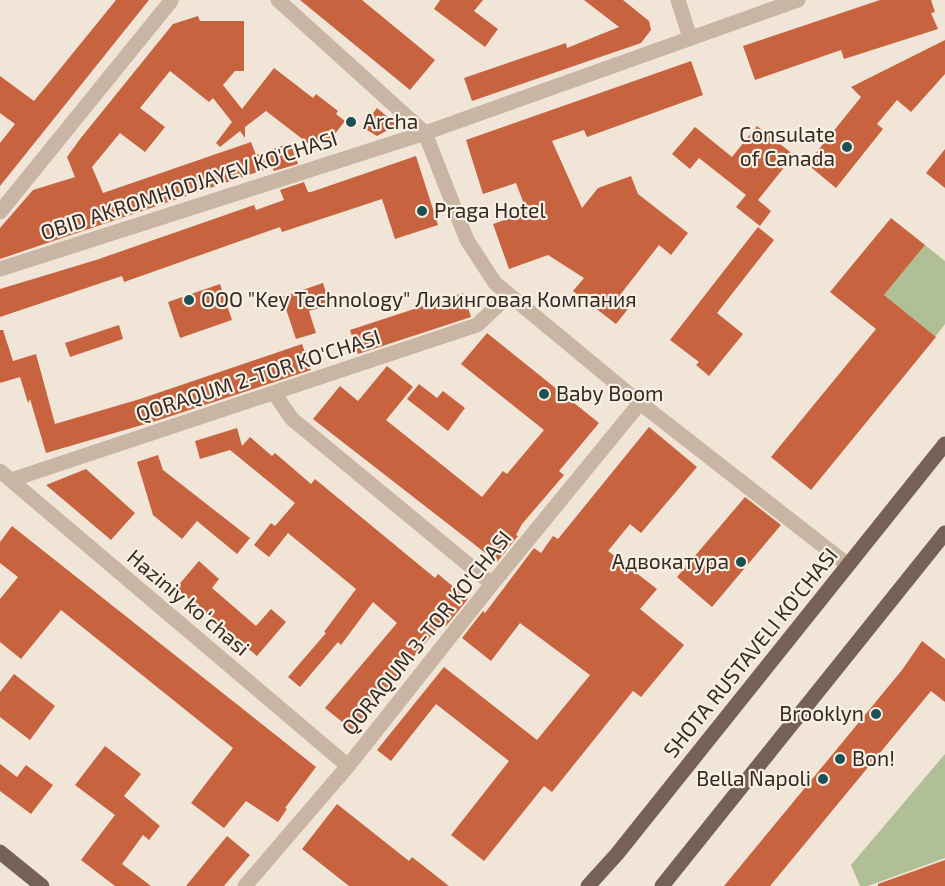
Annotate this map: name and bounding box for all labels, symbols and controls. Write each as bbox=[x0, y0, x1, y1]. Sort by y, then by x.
place label: Archa bbox=[363, 109, 418, 135]
marker: Archa bbox=[344, 115, 358, 129]
place label: Consulate of Canada bbox=[739, 122, 835, 172]
street label: OBID AKROMHODJAYEV KO'CHASI bbox=[37, 126, 341, 246]
marker: Consulate of Canada bbox=[840, 140, 854, 154]
place label: Praga Hotel bbox=[434, 198, 546, 224]
marker: Praga Hotel bbox=[415, 204, 429, 218]
place label: OOO "Key Technology" Лизинговая Компания bbox=[201, 287, 637, 313]
marker: OOO "Key Technology" Лизинговая Компания bbox=[182, 293, 196, 307]
street label: QORAQUM 2-TOR KO'CHASI bbox=[133, 325, 383, 427]
place label: Baby Boom bbox=[556, 381, 663, 407]
marker: Baby Boom bbox=[537, 387, 551, 401]
street label: QORAQUM 3-TOR KO'CHASI bbox=[337, 526, 517, 740]
street label: SHOTA RUSTAVELI KO'CHASI bbox=[659, 543, 843, 763]
street label: Haziniy koʻchasi bbox=[122, 545, 254, 661]
place label: Адвокатура bbox=[612, 549, 729, 575]
marker: Адвокатура bbox=[734, 555, 748, 569]
place label: Brooklyn bbox=[779, 701, 864, 727]
marker: Brooklyn bbox=[869, 707, 883, 721]
place label: Bon! bbox=[852, 746, 895, 772]
marker: Bon! bbox=[833, 752, 847, 766]
place label: Bella Napoli bbox=[696, 766, 811, 792]
marker: Bella Napoli bbox=[816, 772, 830, 786]

